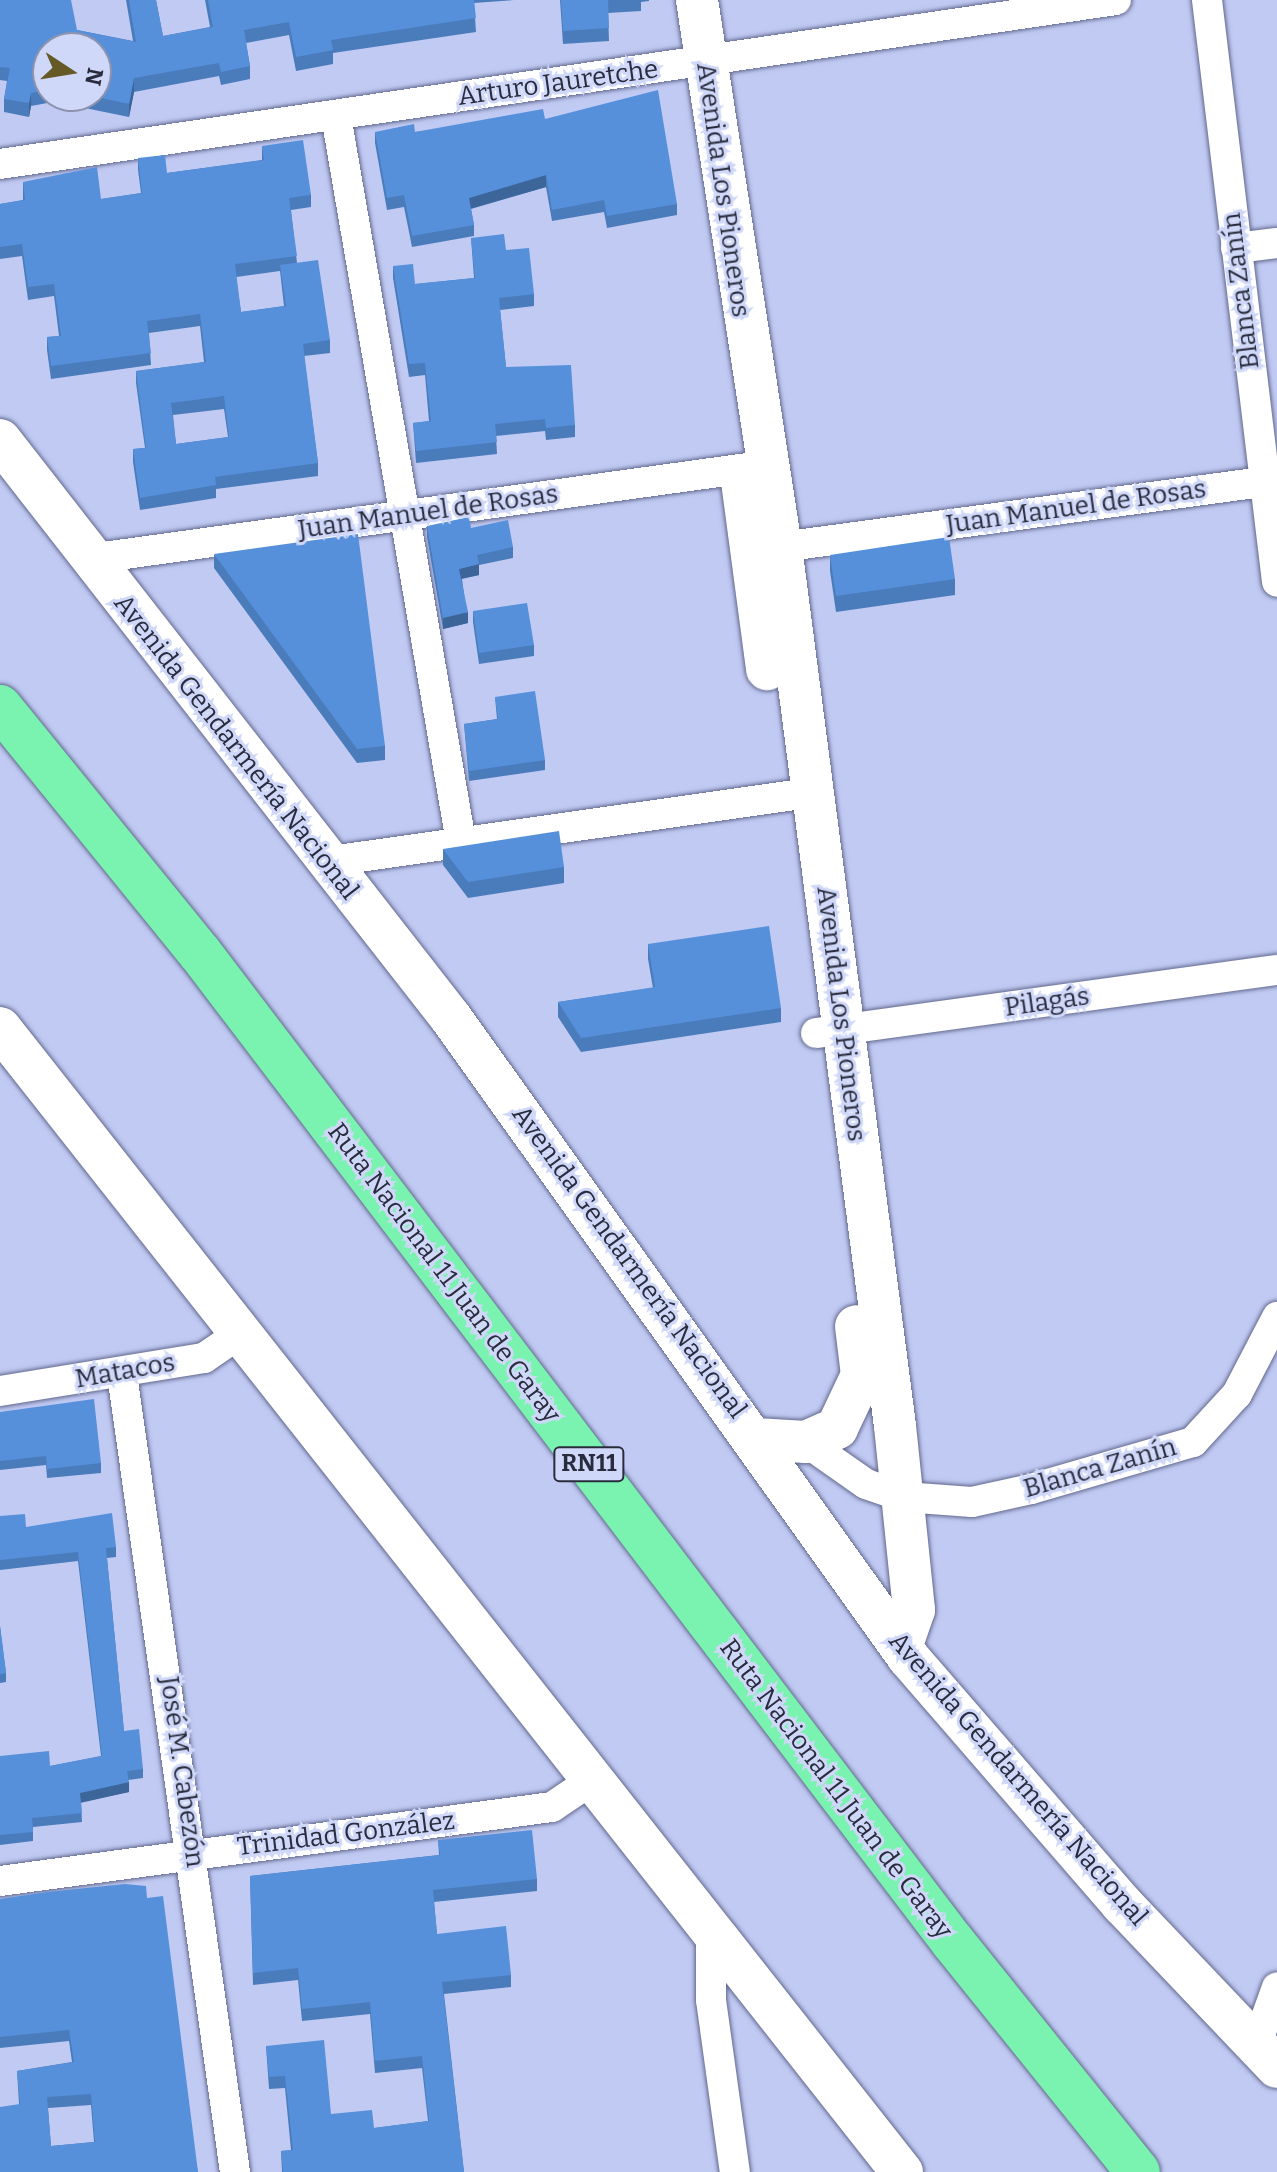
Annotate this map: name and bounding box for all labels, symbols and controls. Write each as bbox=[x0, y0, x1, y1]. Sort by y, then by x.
north arrow bbox=[32, 32, 112, 112]
street label: Arturo Jauretche bbox=[456, 54, 660, 112]
street label: Avenida Los Pioneros bbox=[690, 61, 756, 319]
text: N bbox=[79, 66, 109, 88]
street label: Blanca Zanín bbox=[1216, 211, 1266, 371]
street label: Juan Manuel de Rosas bbox=[944, 473, 1208, 541]
street label: Juan Manuel de Rosas bbox=[296, 478, 560, 546]
street label: Avenida Gendarmería Nacional bbox=[107, 588, 365, 906]
street label: Avenida Los Pioneros bbox=[810, 885, 872, 1143]
street label: Pilagás bbox=[1003, 981, 1091, 1023]
street label: Avenida Gendarmería Nacional bbox=[505, 1100, 753, 1424]
street label: Ruta Nacional 11 Juan de Garay bbox=[321, 1117, 567, 1429]
street label: Matacos bbox=[73, 1347, 177, 1395]
street label: Blanca Zanín bbox=[1020, 1431, 1180, 1505]
road number: RN11 bbox=[553, 1444, 625, 1484]
street label: Avenida Gendarmería Nacional bbox=[882, 1626, 1154, 1932]
street label: Ruta Nacional 11 Juan de Garay bbox=[713, 1633, 959, 1945]
street label: José M. Cabezón bbox=[153, 1674, 211, 1870]
street label: Trinidad González bbox=[235, 1805, 457, 1863]

